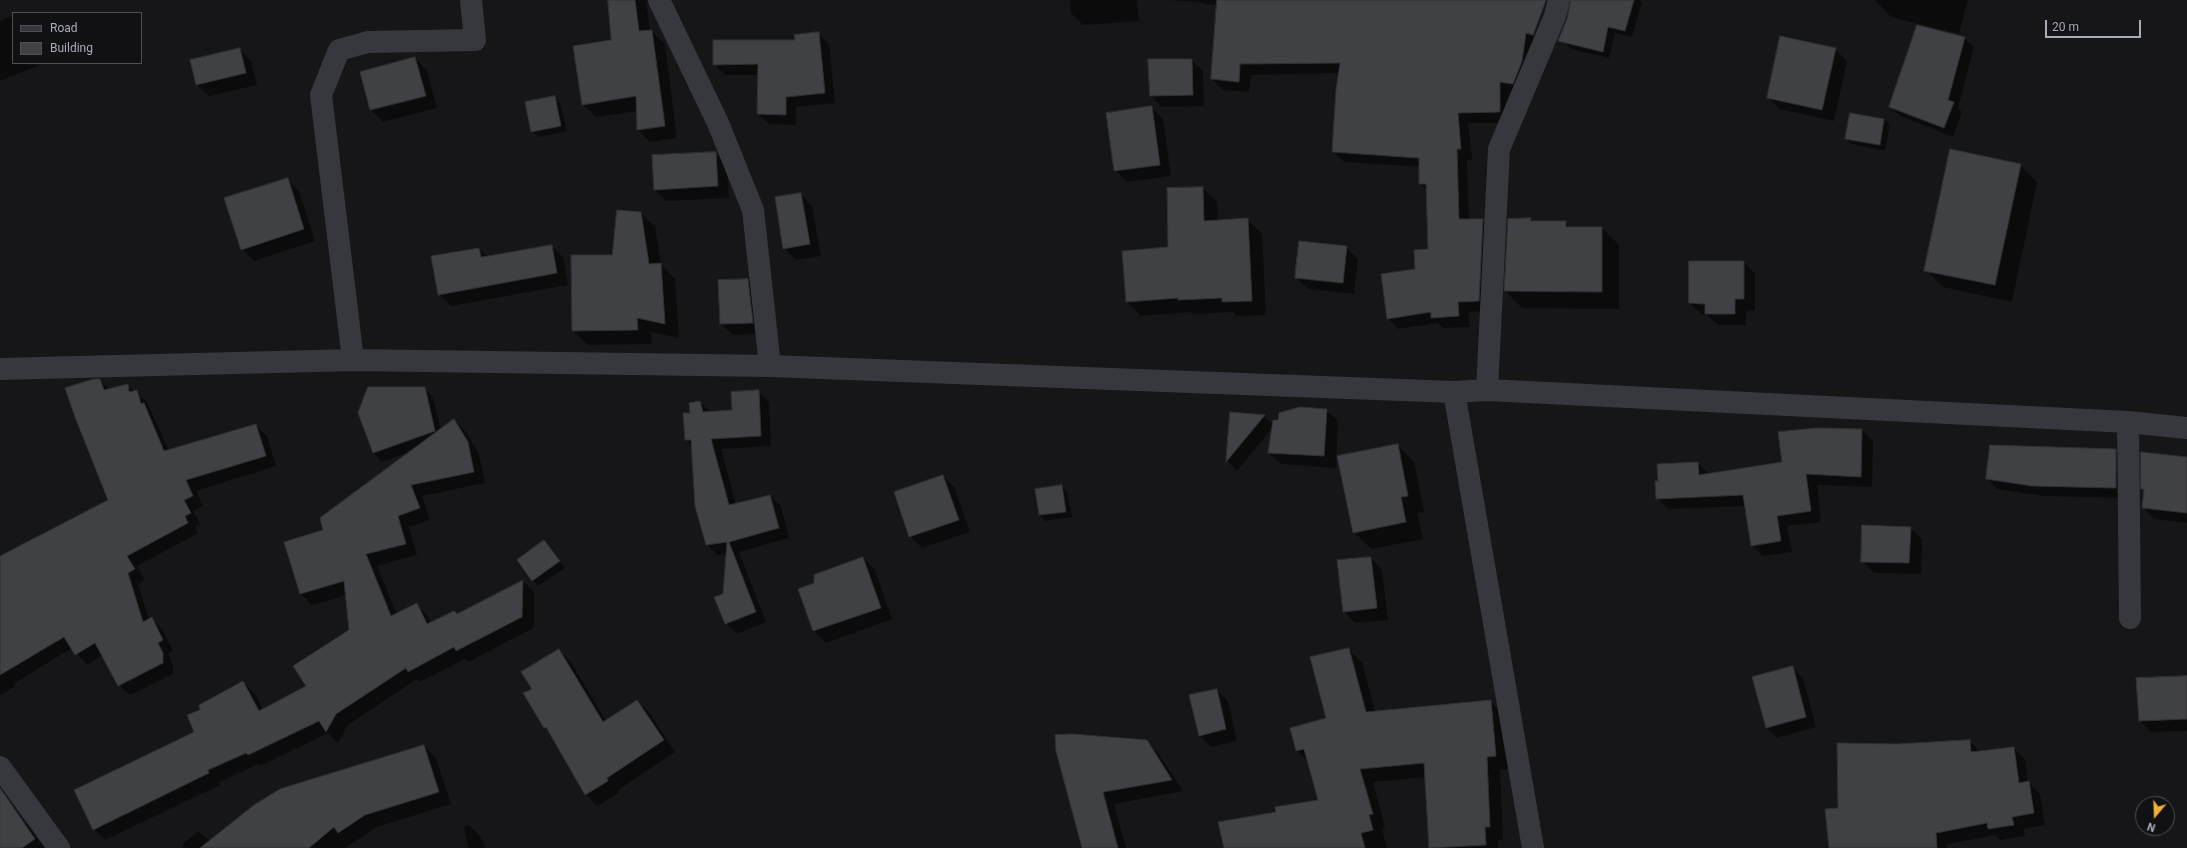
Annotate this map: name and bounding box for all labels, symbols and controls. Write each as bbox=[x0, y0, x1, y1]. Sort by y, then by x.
legend bbox=[12, 12, 142, 64]
scale bar bbox=[2047, 12, 2143, 38]
text: 20 m bbox=[2052, 20, 2079, 34]
text: Road bbox=[50, 21, 78, 35]
text: Building bbox=[50, 41, 93, 55]
north arrow bbox=[2135, 796, 2175, 836]
text: N bbox=[2145, 819, 2157, 834]

